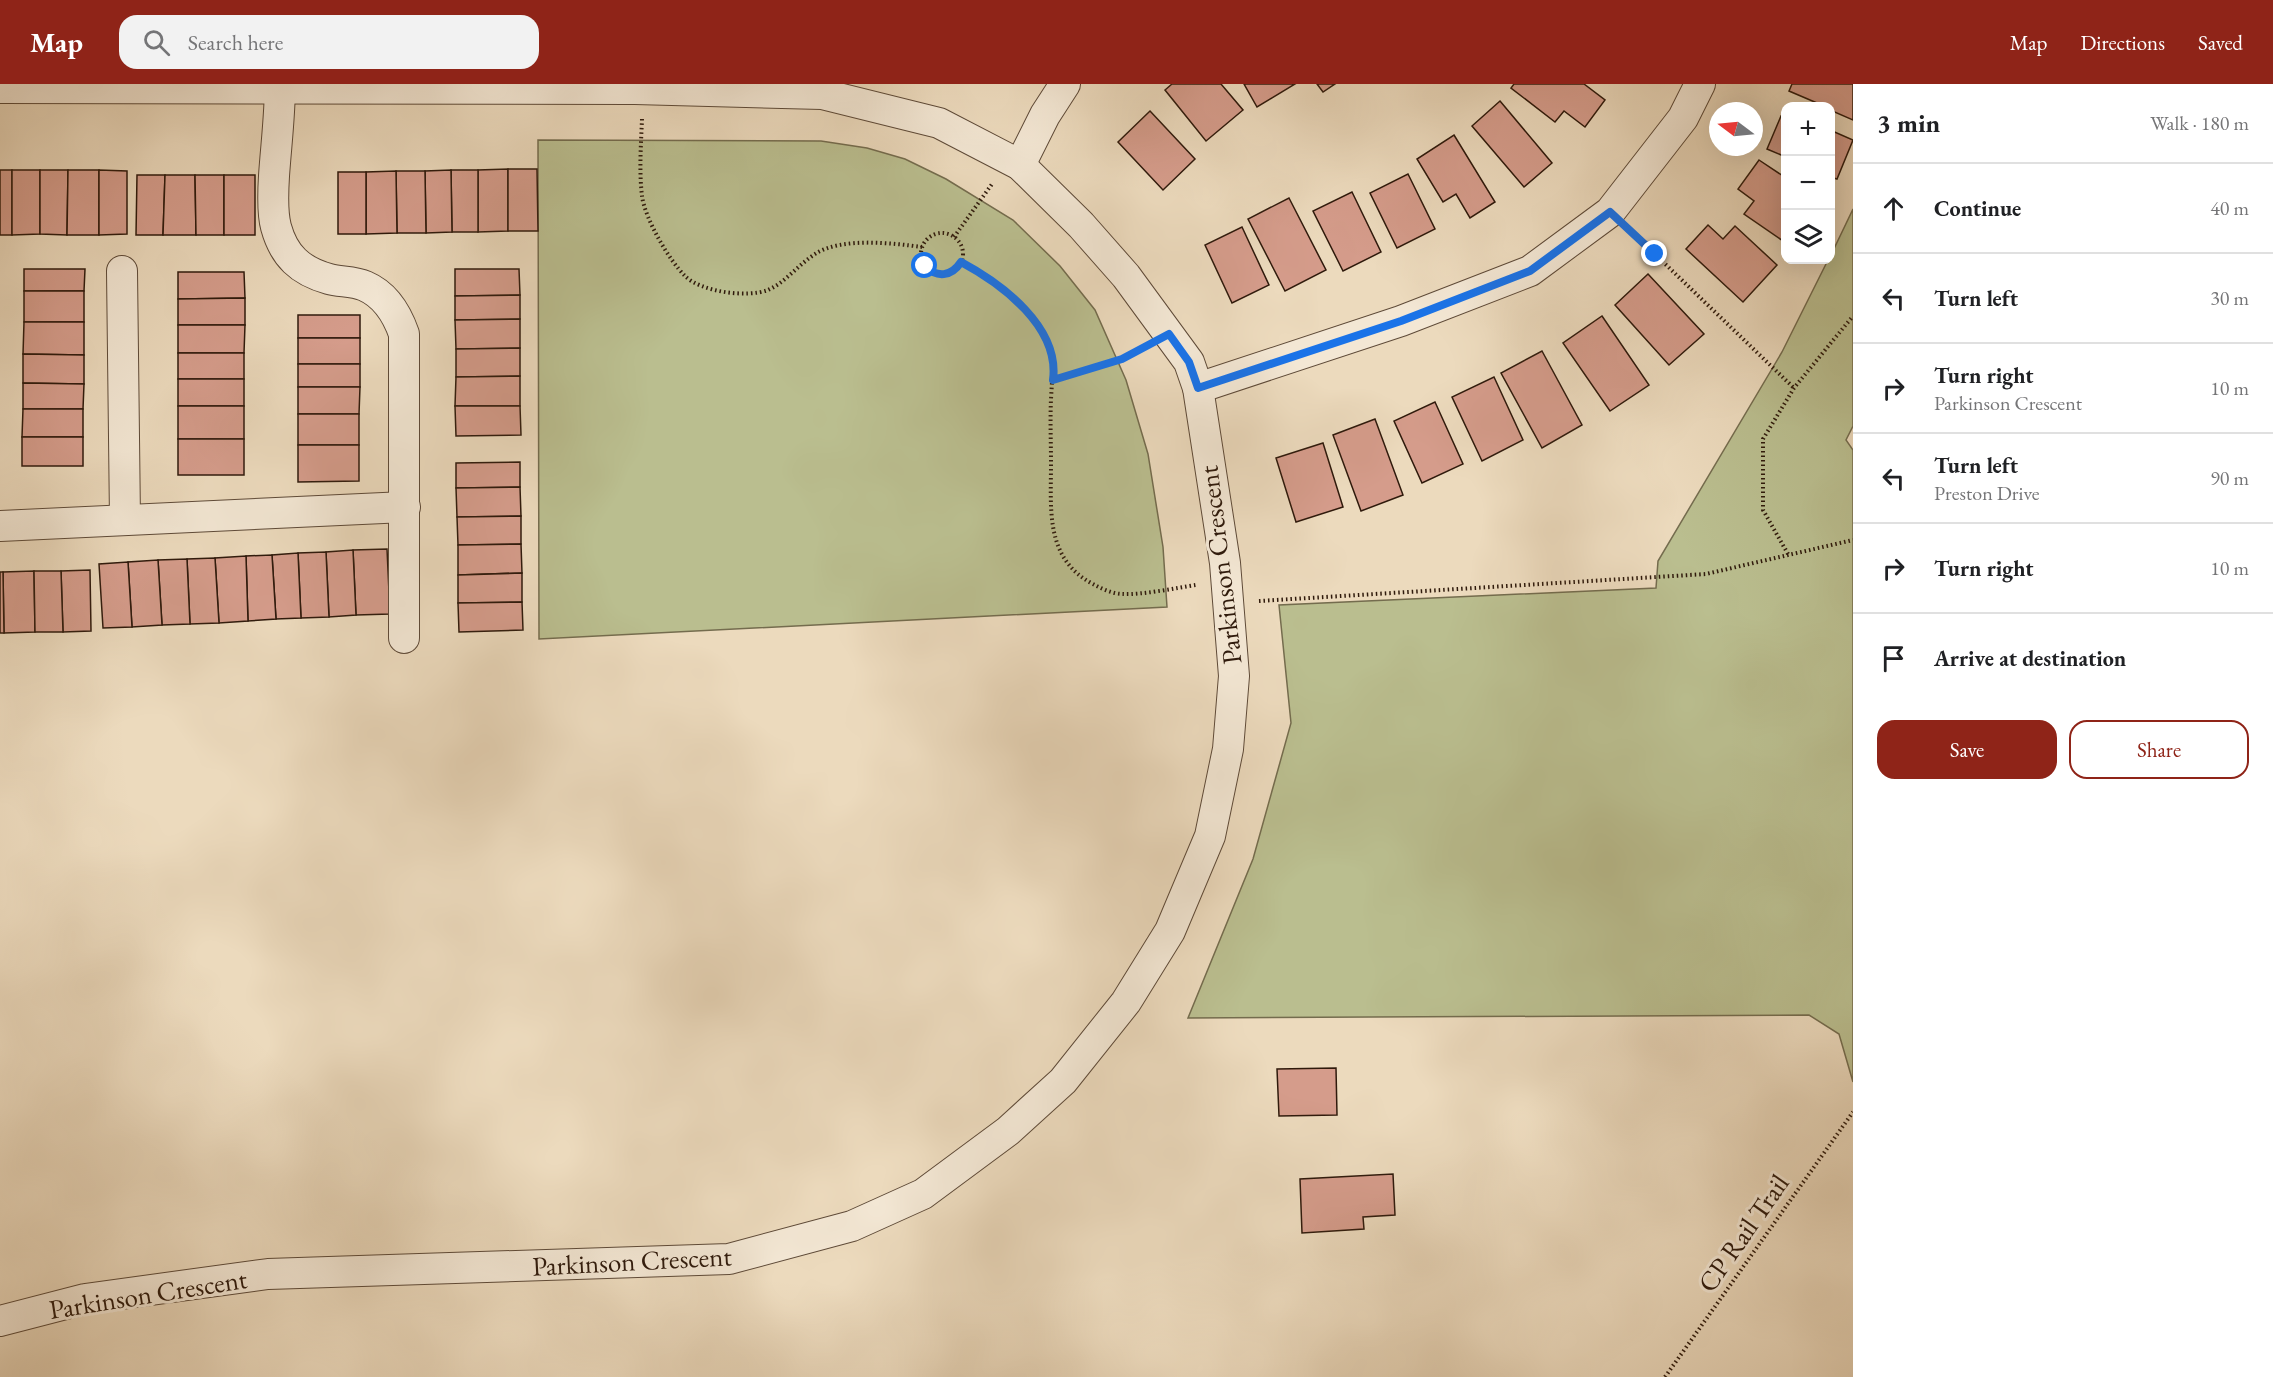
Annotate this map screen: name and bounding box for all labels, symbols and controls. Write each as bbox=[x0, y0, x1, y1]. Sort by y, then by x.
search box bbox=[119, 15, 539, 69]
text: Map bbox=[30, 24, 83, 60]
icon: search bbox=[140, 26, 173, 59]
text: Search here bbox=[188, 28, 283, 57]
text: Map bbox=[2010, 29, 2047, 56]
text: Directions bbox=[2080, 29, 2165, 56]
text: Saved bbox=[2198, 29, 2243, 56]
north arrow bbox=[1709, 102, 1763, 156]
map controls bbox=[1781, 102, 1835, 264]
button: + bbox=[1781, 102, 1835, 156]
text: 3 min bbox=[1877, 106, 1940, 140]
text: Walk · 180 m bbox=[2150, 110, 2249, 136]
button: − bbox=[1781, 156, 1835, 210]
icon: ahead bbox=[1877, 192, 1910, 225]
text: Continue bbox=[1934, 194, 2021, 223]
text: 40 m bbox=[2210, 195, 2249, 221]
button: layers bbox=[1781, 210, 1835, 264]
route end bbox=[1641, 240, 1667, 266]
route start bbox=[911, 252, 937, 278]
icon: left bbox=[1877, 282, 1910, 315]
text: Turn left bbox=[1934, 284, 2018, 313]
text: 30 m bbox=[2210, 285, 2249, 311]
text: Turn right bbox=[1934, 361, 2033, 390]
icon: right bbox=[1877, 372, 1910, 405]
text: 10 m bbox=[2210, 375, 2249, 401]
text: Parkinson Crescent bbox=[1934, 390, 2082, 416]
text: Turn left bbox=[1934, 451, 2018, 480]
icon: left bbox=[1877, 462, 1910, 495]
street label: Parkinson Crescent bbox=[1190, 463, 1250, 666]
text: 90 m bbox=[2210, 465, 2249, 491]
text: Preston Drive bbox=[1934, 480, 2039, 506]
icon: right bbox=[1877, 552, 1910, 585]
text: Turn right bbox=[1934, 554, 2033, 583]
text: 10 m bbox=[2210, 555, 2249, 581]
icon: arrive bbox=[1877, 642, 1910, 675]
text: Arrive at destination bbox=[1934, 644, 2126, 673]
button: Save bbox=[1877, 720, 2057, 779]
button: Share bbox=[2069, 720, 2249, 779]
street label: CP Rail Trail bbox=[1690, 1167, 1796, 1299]
street label: Parkinson Crescent bbox=[531, 1238, 733, 1284]
street label: Parkinson Crescent bbox=[47, 1261, 250, 1327]

